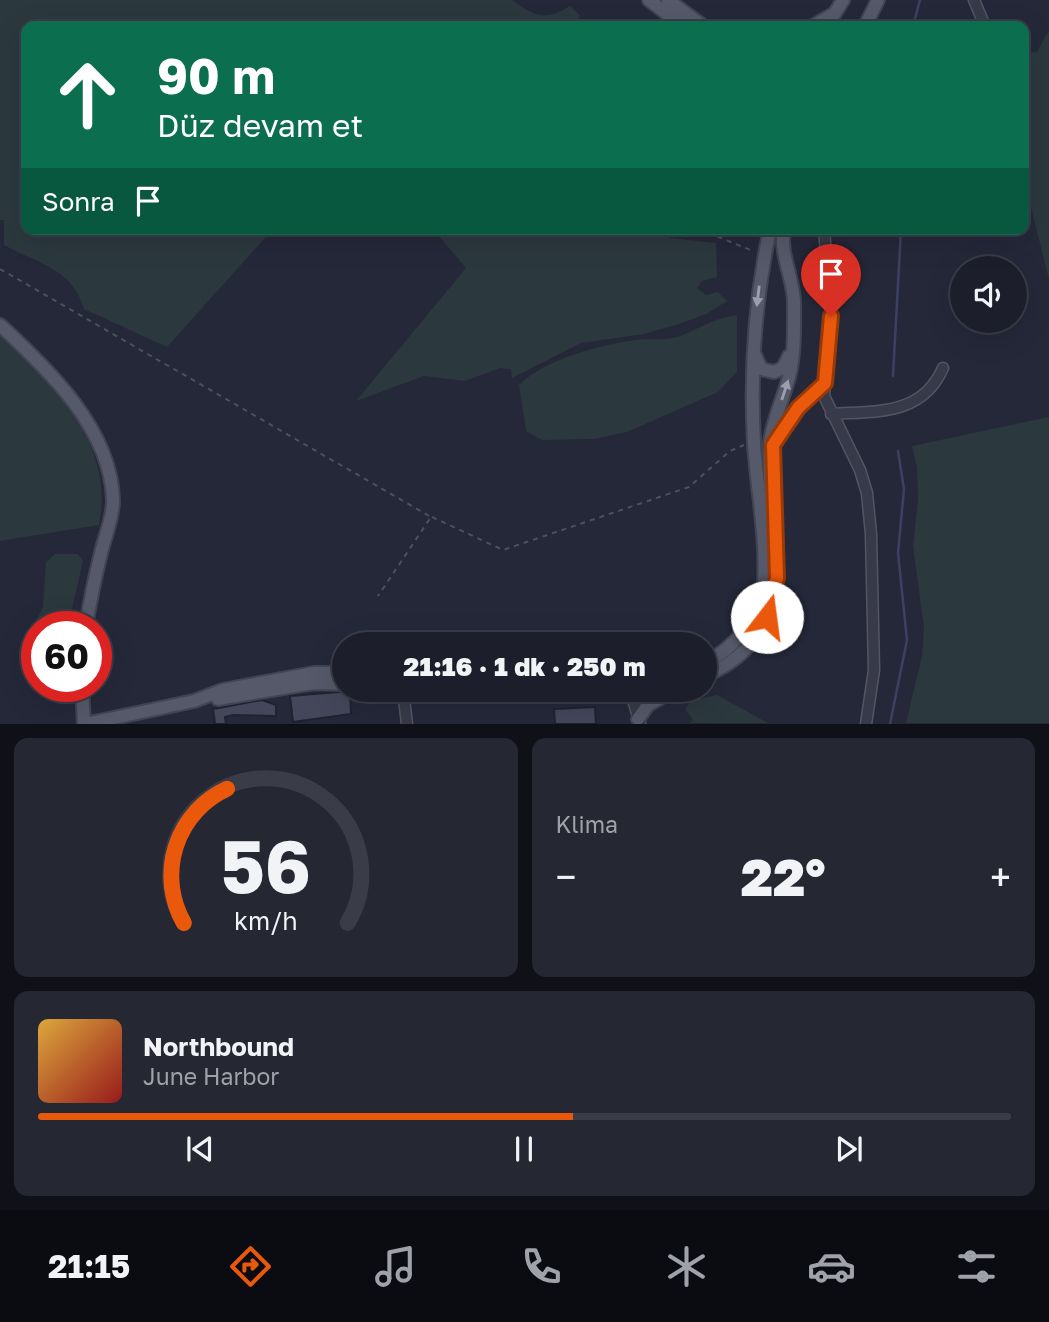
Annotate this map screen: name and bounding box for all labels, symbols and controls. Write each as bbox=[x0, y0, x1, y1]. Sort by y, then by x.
text: 90 m bbox=[157, 46, 275, 105]
icon: ahead bbox=[42, 49, 133, 140]
text: Düz devam et bbox=[157, 106, 363, 144]
icon: arrive bbox=[129, 182, 167, 220]
text: Sonra bbox=[42, 186, 115, 217]
pin bbox=[801, 244, 861, 316]
icon: arrive bbox=[812, 255, 850, 293]
map controls bbox=[950, 256, 1027, 333]
button: sound bbox=[950, 256, 1027, 333]
one-way arrow bbox=[753, 286, 764, 308]
one-way arrow bbox=[780, 380, 790, 401]
position arrow bbox=[730, 580, 804, 654]
speed limit sign: 60 bbox=[21, 611, 112, 702]
text: 21:16 · 1 dk · 250 m bbox=[403, 651, 646, 682]
text: Klima bbox=[556, 810, 618, 838]
text: 56 bbox=[220, 823, 311, 910]
text: 22° bbox=[741, 845, 826, 907]
text: − bbox=[556, 854, 576, 899]
text: + bbox=[990, 854, 1011, 899]
text: km/h bbox=[234, 905, 298, 936]
text: Northbound bbox=[143, 1031, 294, 1062]
text: June Harbor bbox=[143, 1062, 279, 1090]
icon: previous bbox=[181, 1130, 219, 1168]
icon: pause bbox=[505, 1130, 543, 1168]
icon: next bbox=[830, 1130, 868, 1168]
icon: directions bbox=[226, 1242, 275, 1291]
icon: music bbox=[371, 1242, 420, 1291]
icon: phone bbox=[517, 1242, 566, 1291]
icon: climate bbox=[662, 1242, 711, 1291]
icon: car bbox=[807, 1242, 856, 1291]
icon: filters bbox=[952, 1242, 1001, 1291]
text: 21:15 bbox=[48, 1247, 130, 1285]

